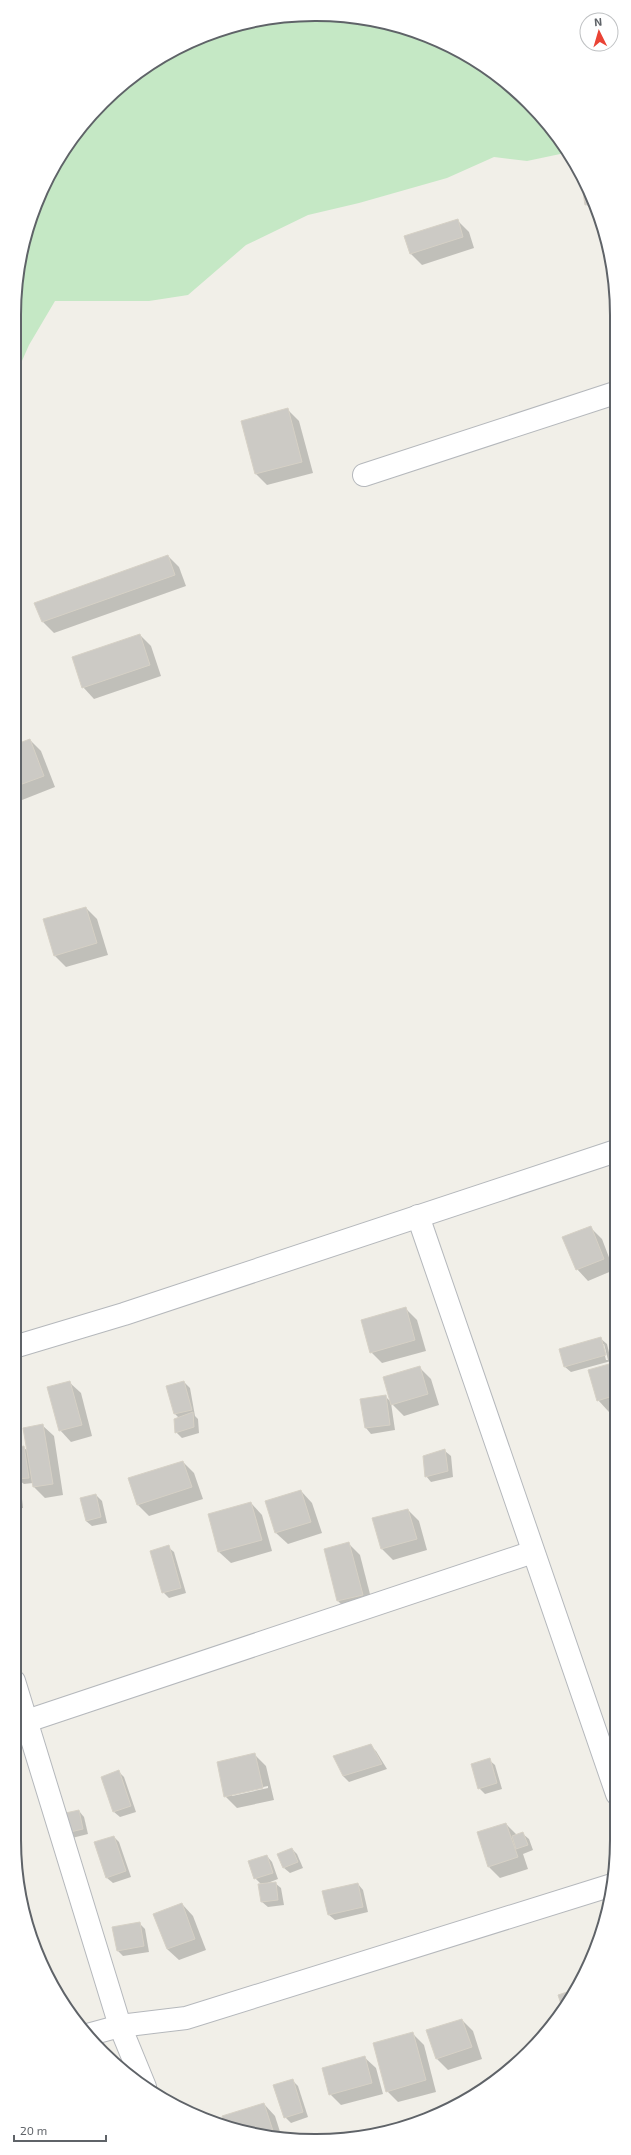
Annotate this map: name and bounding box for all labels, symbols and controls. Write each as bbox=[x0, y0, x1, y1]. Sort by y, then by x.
north arrow bbox=[579, 12, 619, 52]
text: N bbox=[594, 15, 603, 28]
scale bar bbox=[14, 2117, 106, 2143]
text: 20 m bbox=[20, 2123, 47, 2137]

